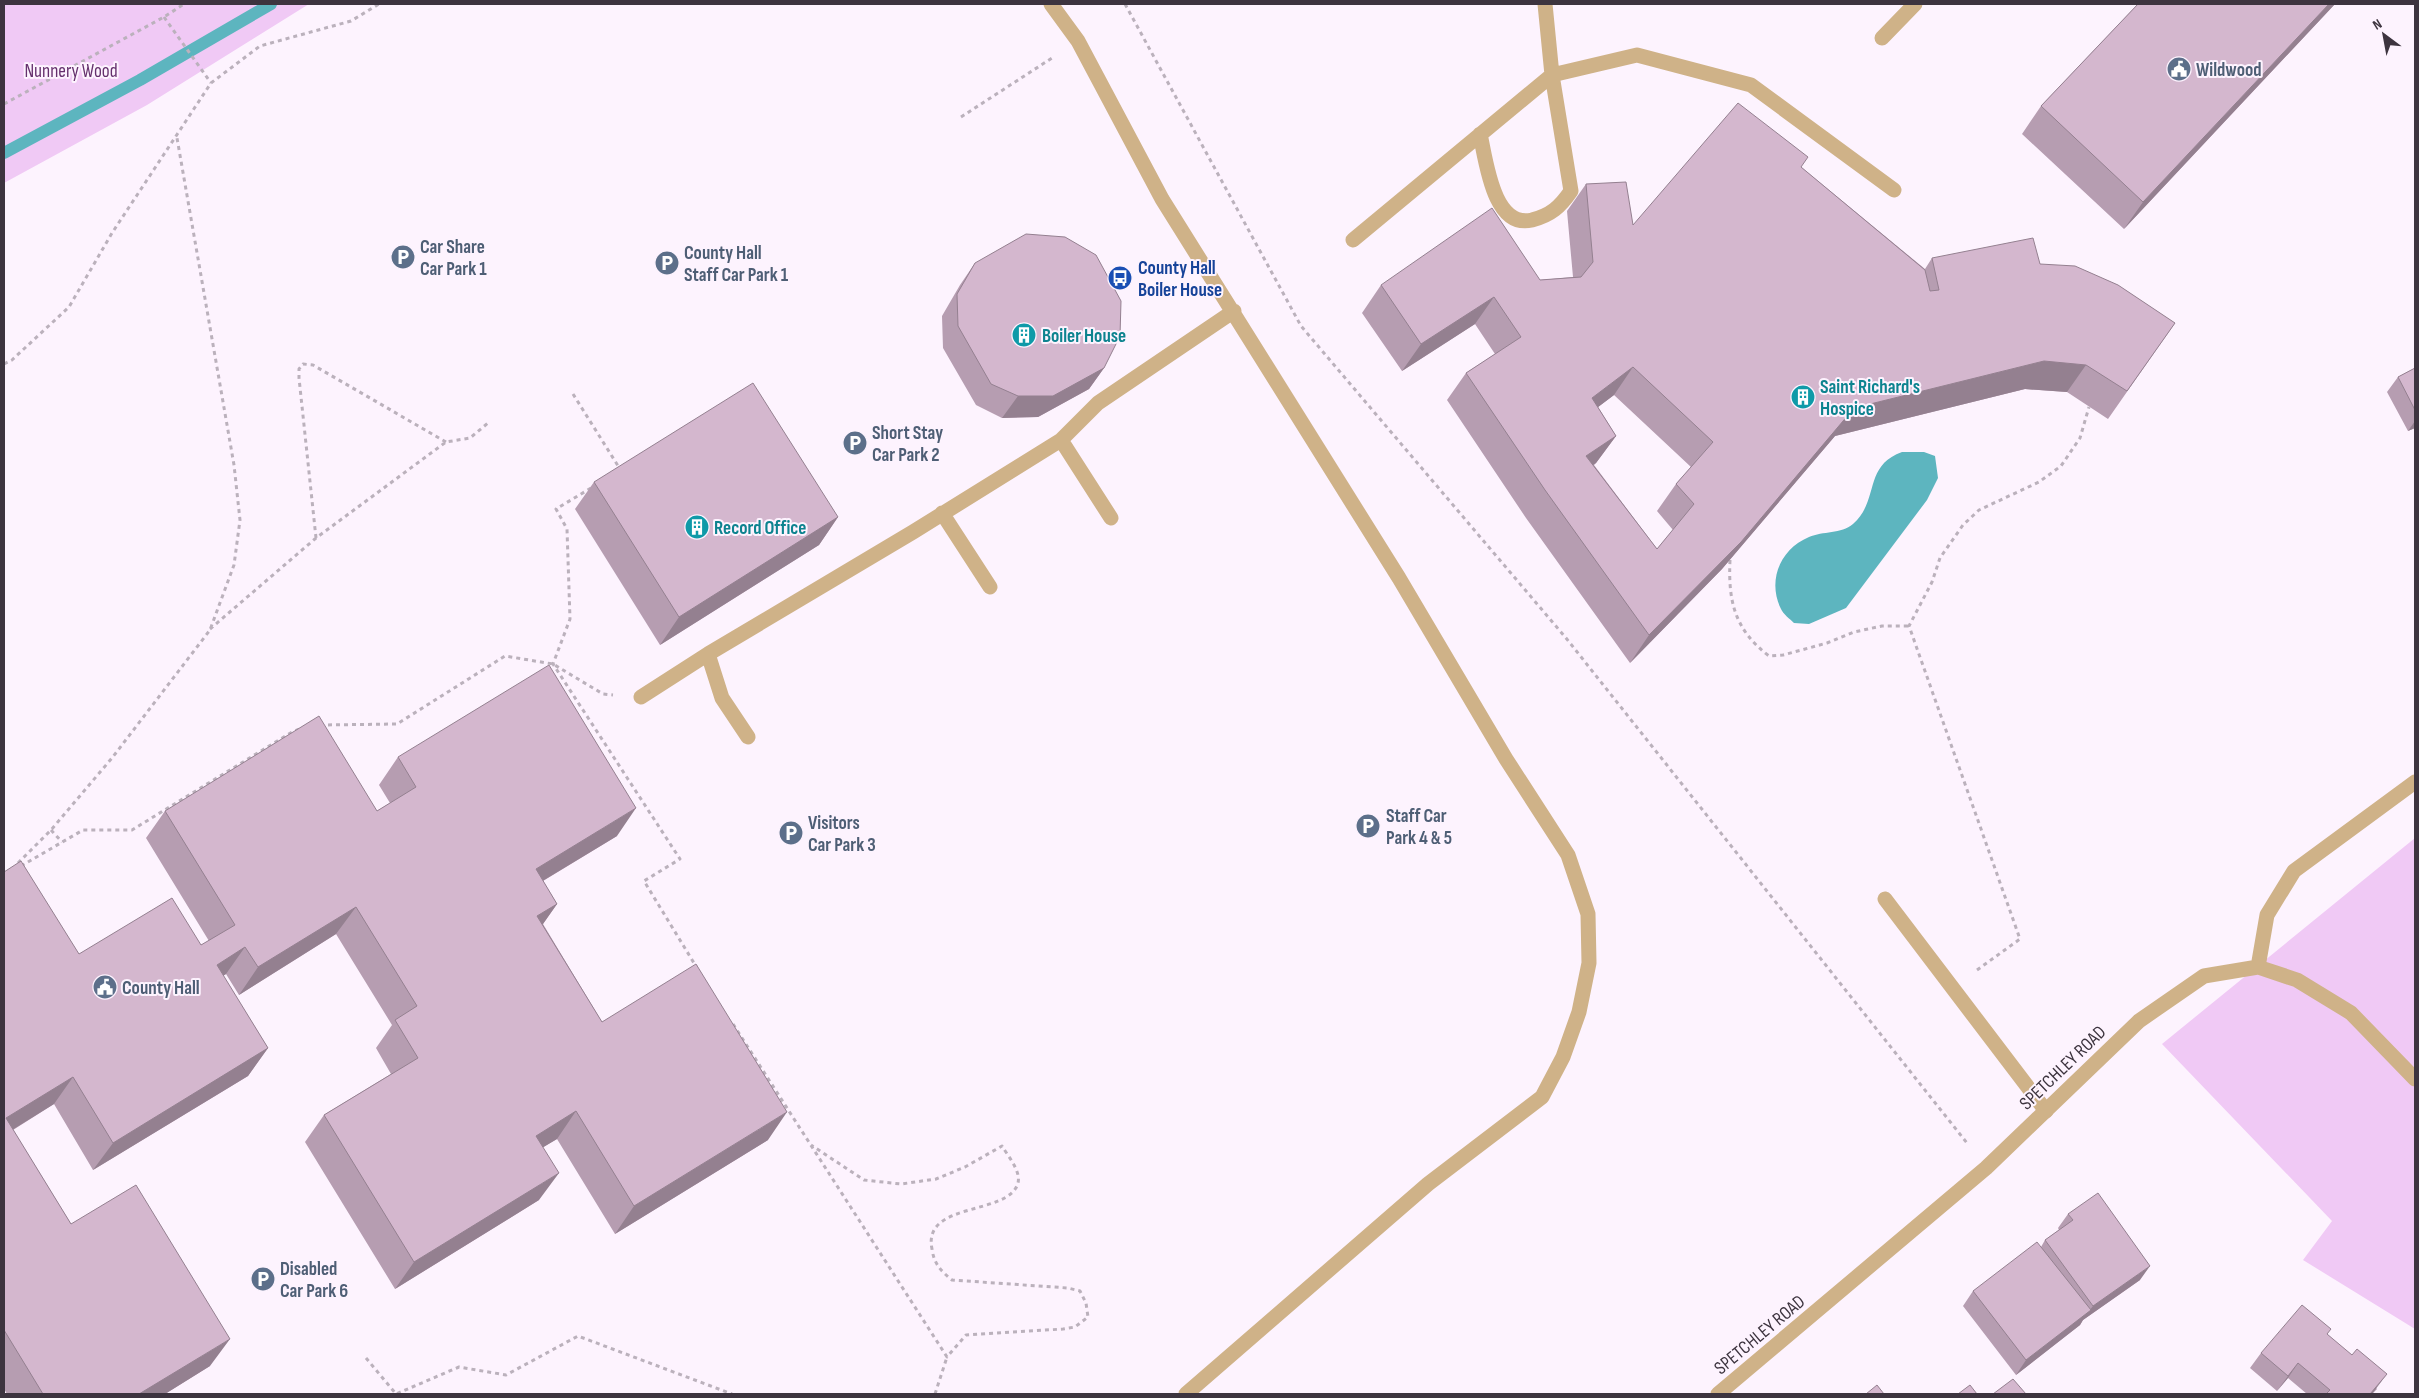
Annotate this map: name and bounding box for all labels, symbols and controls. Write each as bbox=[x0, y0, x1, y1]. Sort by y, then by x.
north arrow bbox=[2359, 10, 2409, 60]
text: N bbox=[2370, 15, 2385, 34]
public building icon: Wildwood bbox=[2166, 56, 2192, 82]
place label: Wildwood bbox=[2196, 59, 2262, 82]
park label: Nunnery Wood bbox=[24, 60, 118, 83]
place label: Car Share Car Park 1 bbox=[420, 236, 487, 281]
place label: County Hall Staff Car Park 1 bbox=[684, 242, 789, 287]
parking icon: Car Share Car Park 1 bbox=[390, 244, 416, 270]
parking icon: County Hall Staff Car Park 1 bbox=[654, 250, 680, 276]
place label: County Hall Boiler House bbox=[1138, 257, 1222, 302]
bus stop icon: County Hall Boiler House bbox=[1107, 265, 1133, 291]
building icon: Boiler House bbox=[1011, 322, 1037, 348]
place label: Boiler House bbox=[1042, 325, 1126, 348]
place label: Saint Richard's Hospice bbox=[1820, 376, 1920, 421]
building icon: Saint Richard's Hospice bbox=[1790, 384, 1816, 410]
place label: Short Stay Car Park 2 bbox=[872, 422, 943, 467]
parking icon: Short Stay Car Park 2 bbox=[842, 430, 868, 456]
building icon: Record Office bbox=[684, 514, 710, 540]
place label: Record Office bbox=[714, 517, 806, 540]
place label: Staff Car Park 4 & 5 bbox=[1386, 805, 1452, 850]
place label: Visitors Car Park 3 bbox=[808, 812, 876, 857]
parking icon: Staff Car Park 4 & 5 bbox=[1355, 813, 1381, 839]
parking icon: Visitors Car Park 3 bbox=[778, 820, 804, 846]
public building icon: County Hall bbox=[92, 974, 118, 1000]
place label: County Hall bbox=[122, 977, 200, 1000]
street label: SPETCHLEY ROAD bbox=[2015, 1021, 2111, 1115]
place label: Disabled Car Park 6 bbox=[280, 1258, 348, 1303]
parking icon: Disabled Car Park 6 bbox=[250, 1266, 276, 1292]
street label: SPETCHLEY ROAD bbox=[1710, 1291, 1810, 1380]

